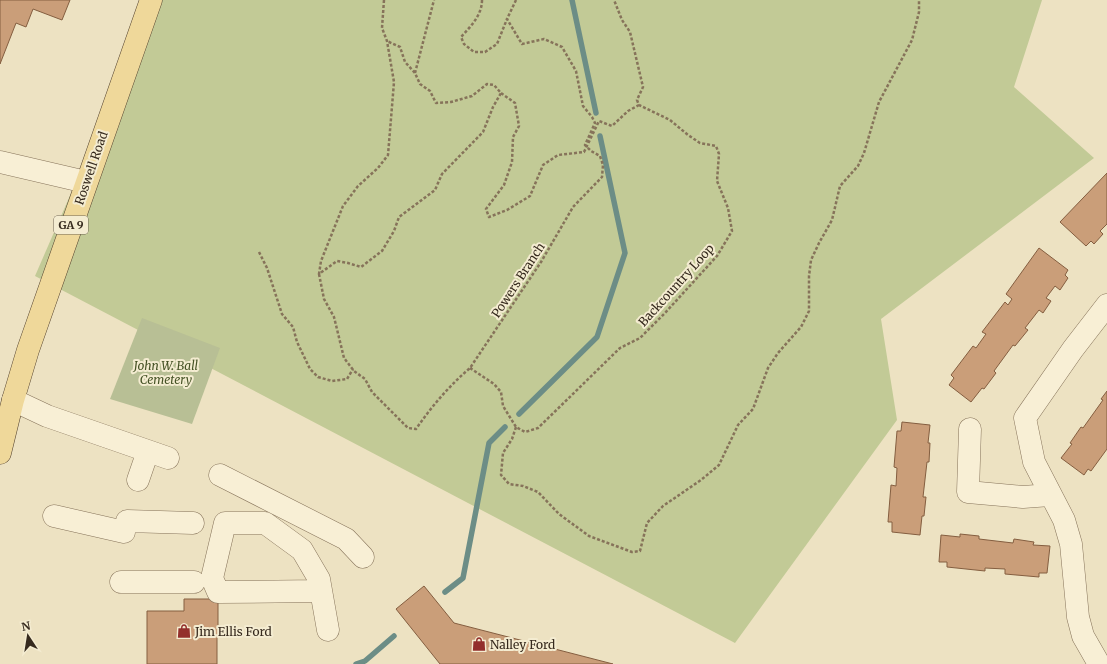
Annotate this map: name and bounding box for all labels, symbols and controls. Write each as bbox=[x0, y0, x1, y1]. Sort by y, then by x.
street label: Roswell Road bbox=[71, 129, 111, 207]
road number: GA 9 bbox=[54, 216, 88, 234]
street label: Powers Branch bbox=[488, 240, 548, 320]
street label: Backcountry Loop bbox=[635, 241, 717, 329]
park label: John W. Ball Cemetery bbox=[132, 358, 199, 387]
north arrow bbox=[8, 616, 48, 656]
text: N bbox=[20, 618, 32, 634]
shop icon: Jim Ellis Ford bbox=[176, 623, 192, 639]
place label: Jim Ellis Ford bbox=[194, 624, 272, 639]
shop icon: Nalley Ford bbox=[471, 636, 487, 652]
place label: Nalley Ford bbox=[490, 637, 555, 652]

